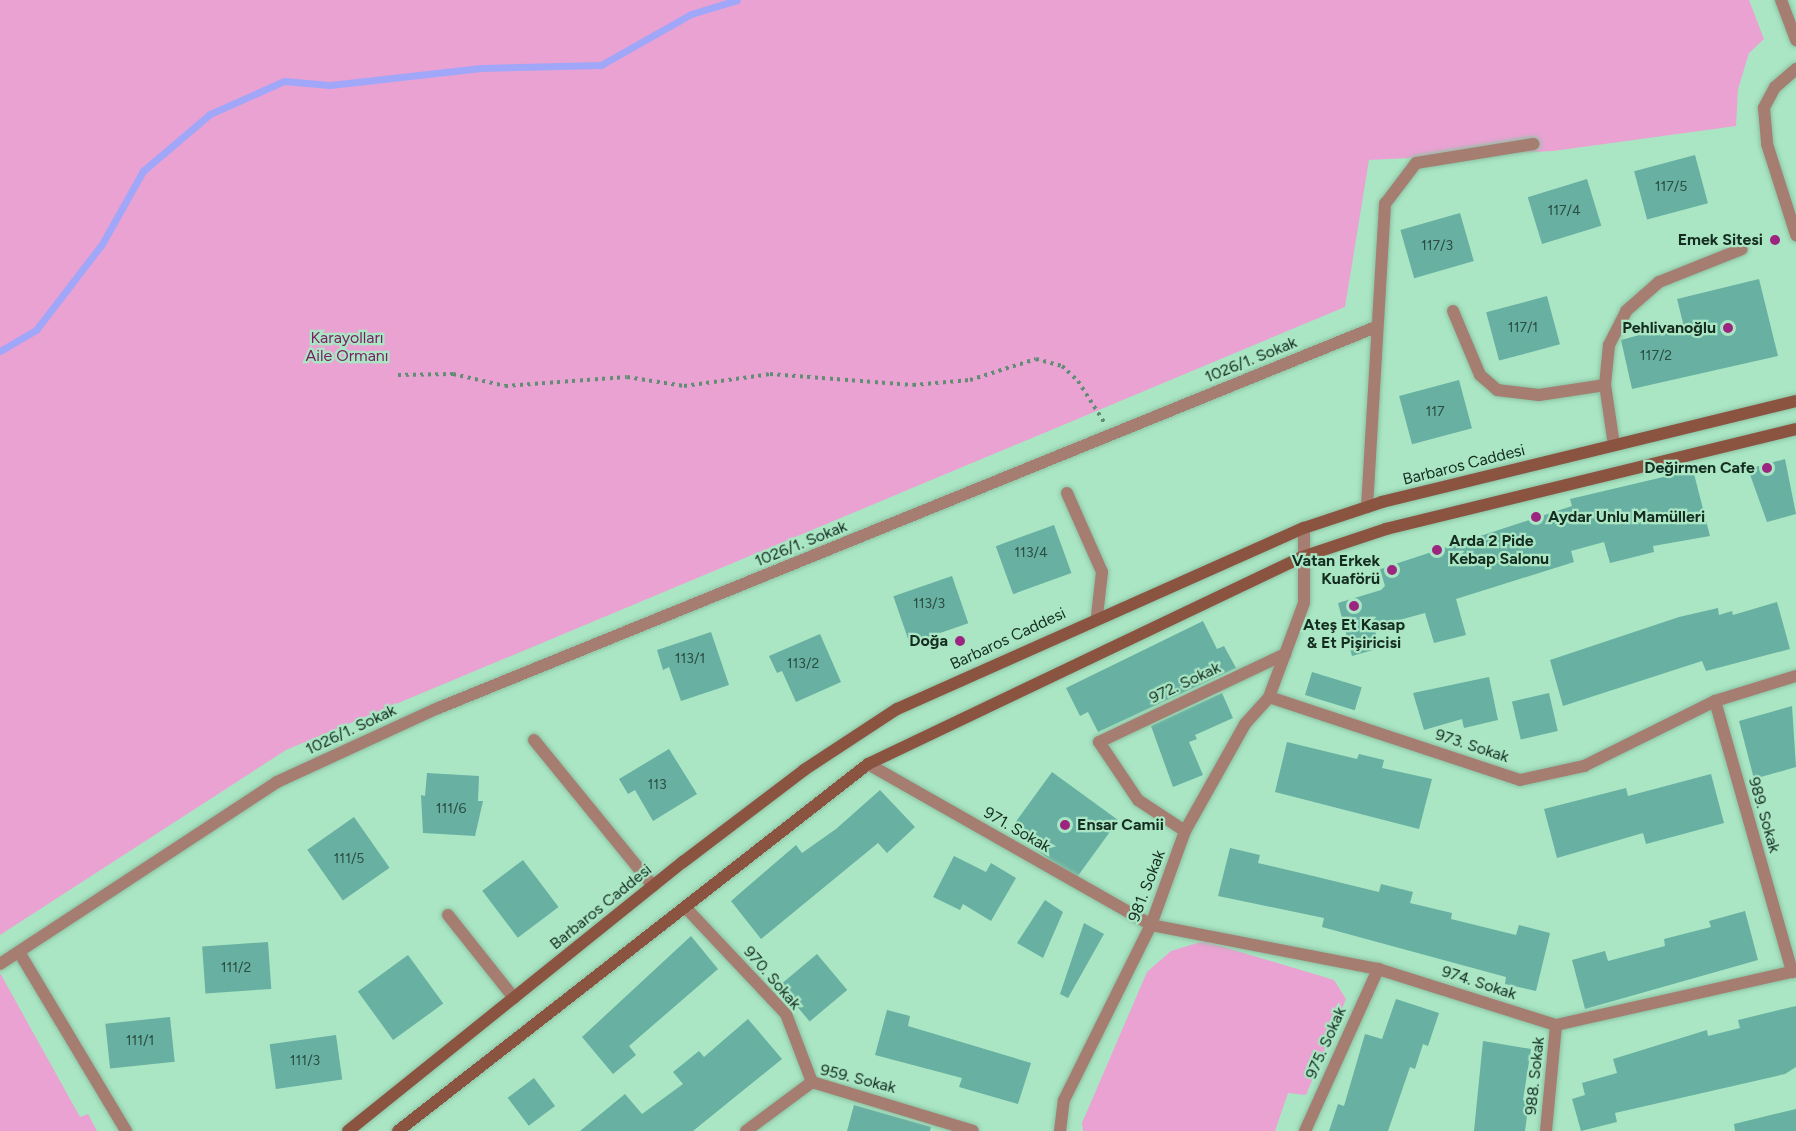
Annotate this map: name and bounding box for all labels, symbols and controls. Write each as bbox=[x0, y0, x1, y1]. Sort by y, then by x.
house number: 117/5 bbox=[1655, 179, 1687, 195]
house number: 117/4 bbox=[1547, 203, 1581, 219]
place label: Emek Sitesi bbox=[1678, 230, 1763, 250]
marker: Emek Sitesi bbox=[1768, 233, 1782, 247]
house number: 117/3 bbox=[1421, 238, 1453, 254]
place label: Pehlivanoğlu bbox=[1622, 318, 1716, 338]
house number: 117/1 bbox=[1508, 320, 1538, 336]
marker: Pehlivanoğlu bbox=[1721, 321, 1735, 335]
park label: Karayolları Aile Ormanı bbox=[306, 328, 388, 366]
street label: 1026/1. Sokak bbox=[1202, 333, 1300, 387]
house number: 117/2 bbox=[1640, 348, 1672, 364]
house number: 117 bbox=[1425, 404, 1445, 420]
street label: Barbaros Caddesi bbox=[1401, 441, 1527, 489]
place label: Değirmen Cafe bbox=[1644, 458, 1755, 478]
marker: Değirmen Cafe bbox=[1760, 461, 1774, 475]
place label: Aydar Unlu Mamülleri bbox=[1548, 507, 1705, 527]
marker: Aydar Unlu Mamülleri bbox=[1529, 510, 1543, 524]
street label: 1026/1. Sokak bbox=[752, 517, 850, 571]
place label: Arda 2 Pide Kebap Salonu bbox=[1449, 531, 1549, 569]
marker: Arda 2 Pide Kebap Salonu bbox=[1430, 543, 1444, 557]
house number: 113/4 bbox=[1014, 545, 1048, 561]
place label: Vatan Erkek Kuaförü bbox=[1292, 551, 1380, 589]
marker: Vatan Erkek Kuaförü bbox=[1385, 563, 1399, 577]
house number: 113/3 bbox=[913, 596, 945, 612]
marker: Ateş Et Kasap & Et Pişiricisi bbox=[1347, 599, 1361, 613]
street label: Barbaros Caddesi bbox=[947, 604, 1069, 674]
place label: Ateş Et Kasap & Et Pişiricisi bbox=[1303, 615, 1405, 653]
place label: Doğa bbox=[909, 631, 948, 651]
marker: Doğa bbox=[953, 634, 967, 648]
house number: 113/1 bbox=[675, 651, 705, 667]
house number: 113/2 bbox=[787, 656, 819, 672]
street label: 972. Sokak bbox=[1146, 658, 1224, 708]
street label: 1026/1. Sokak bbox=[303, 701, 399, 759]
street label: 973. Sokak bbox=[1433, 725, 1511, 767]
street label: 989. Sokak bbox=[1744, 775, 1784, 855]
house number: 113 bbox=[647, 777, 667, 793]
house number: 111/6 bbox=[436, 801, 466, 817]
street label: 971. Sokak bbox=[980, 803, 1054, 857]
place label: Ensar Camii bbox=[1077, 815, 1164, 835]
marker: Ensar Camii bbox=[1058, 818, 1072, 832]
street label: 981. Sokak bbox=[1125, 847, 1169, 925]
house number: 111/5 bbox=[334, 851, 364, 867]
street label: Barbaros Caddesi bbox=[546, 860, 656, 954]
street label: 970. Sokak bbox=[739, 942, 805, 1014]
house number: 111/2 bbox=[221, 960, 251, 976]
street label: 974. Sokak bbox=[1439, 962, 1519, 1004]
street label: 975. Sokak bbox=[1302, 1004, 1350, 1082]
house number: 111/1 bbox=[126, 1033, 154, 1049]
street label: 988. Sokak bbox=[1521, 1036, 1549, 1116]
house number: 111/3 bbox=[290, 1053, 320, 1069]
street label: 959. Sokak bbox=[818, 1060, 898, 1098]

